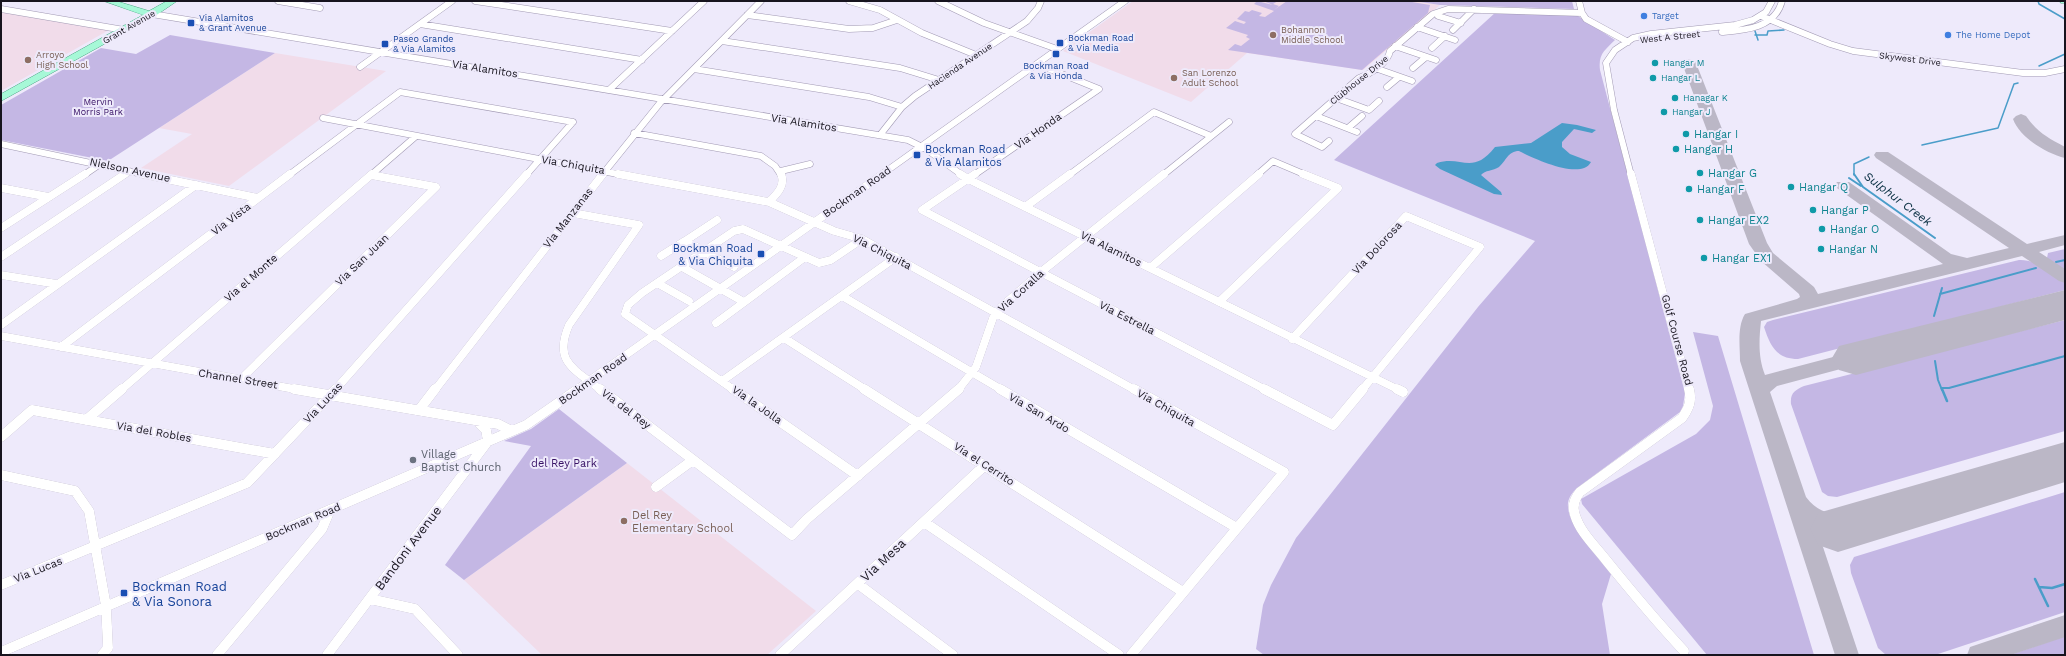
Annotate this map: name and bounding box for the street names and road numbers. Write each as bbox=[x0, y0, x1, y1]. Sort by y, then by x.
street label: Grant Avenue bbox=[101, 8, 157, 46]
street label: West A Street bbox=[1639, 29, 1701, 45]
street label: Hacienda Avenue bbox=[926, 41, 994, 91]
street label: Skywest Drive bbox=[1879, 50, 1941, 68]
street label: Clubhouse Drive bbox=[1328, 53, 1390, 107]
street label: Via Alamitos bbox=[451, 57, 519, 81]
street label: Via Honda bbox=[1012, 110, 1064, 152]
street label: Via Alamitos bbox=[770, 111, 838, 135]
street label: Via Chiquita bbox=[540, 153, 606, 177]
street label: Nielson Avenue bbox=[88, 155, 172, 185]
street label: Bockman Road bbox=[820, 164, 894, 220]
street label: Via Manzanas bbox=[540, 185, 596, 251]
street label: Via Vista bbox=[209, 200, 253, 238]
street label: Via Dolorosa bbox=[1349, 219, 1405, 277]
street label: Via Alamitos bbox=[1078, 229, 1144, 270]
street label: Via San Juan bbox=[333, 231, 391, 289]
street label: Via Chiquita bbox=[850, 232, 914, 272]
street label: Via el Monte bbox=[222, 251, 280, 305]
street label: Via Coralla bbox=[995, 267, 1047, 315]
street label: Golf Course Road bbox=[1659, 293, 1695, 387]
street label: Via Estrella bbox=[1097, 298, 1157, 338]
street label: Bockman Road bbox=[556, 351, 630, 407]
street label: Channel Street bbox=[197, 366, 279, 392]
street label: Via Lucas bbox=[301, 380, 345, 426]
street label: Via la Jolla bbox=[729, 383, 785, 427]
street label: Via del Rey bbox=[599, 386, 654, 432]
street label: Via Chiquita bbox=[1135, 387, 1197, 429]
street label: Via San Ardo bbox=[1006, 390, 1072, 436]
street label: Via del Robles bbox=[116, 419, 193, 445]
street label: Via el Cerrito bbox=[951, 440, 1017, 488]
street label: Bockman Road bbox=[263, 500, 343, 544]
street label: Bandoni Avenue bbox=[372, 503, 444, 593]
street label: Via Mesa bbox=[857, 535, 909, 585]
street label: Via Lucas bbox=[12, 554, 64, 586]

